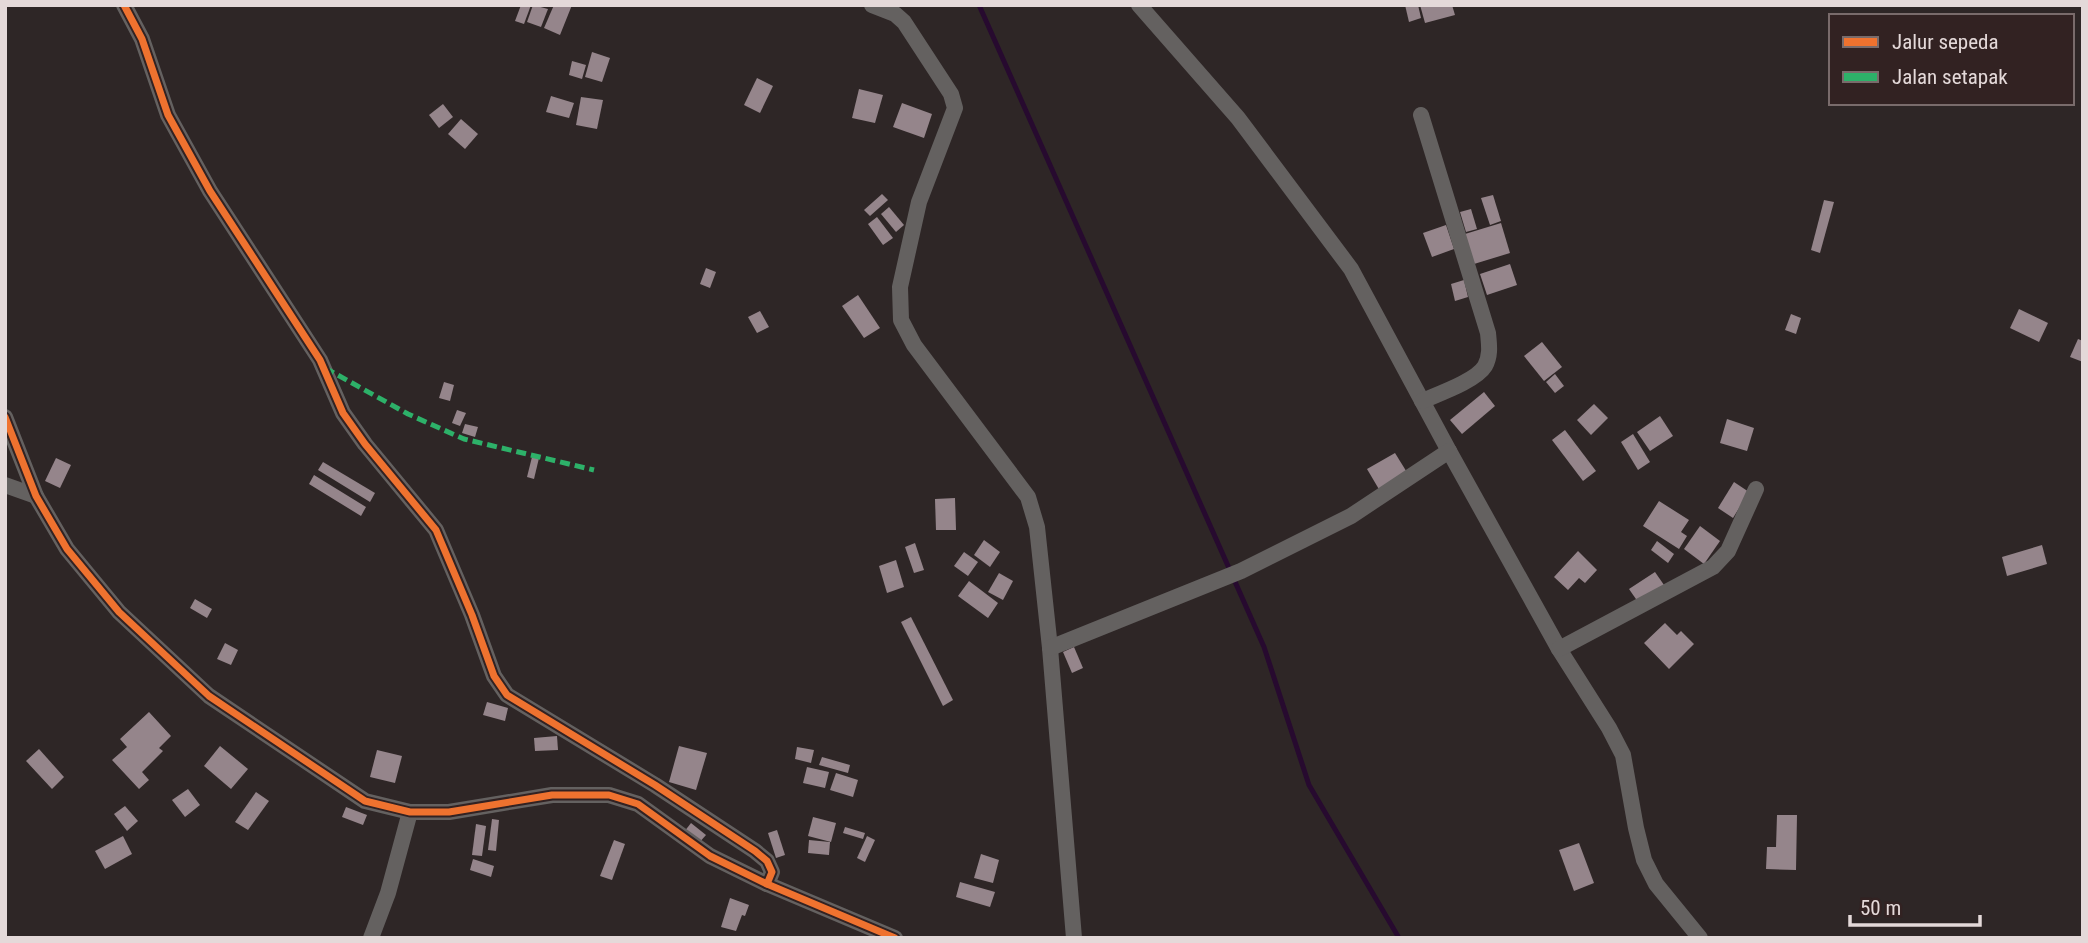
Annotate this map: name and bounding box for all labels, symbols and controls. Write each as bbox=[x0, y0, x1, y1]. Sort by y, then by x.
legend bbox=[1829, 14, 2074, 105]
text: Jalur sepeda bbox=[1892, 30, 1999, 54]
text: Jalan setapak bbox=[1892, 65, 2008, 89]
scale bar bbox=[1850, 884, 1980, 928]
text: 50 m bbox=[1860, 896, 1901, 920]

